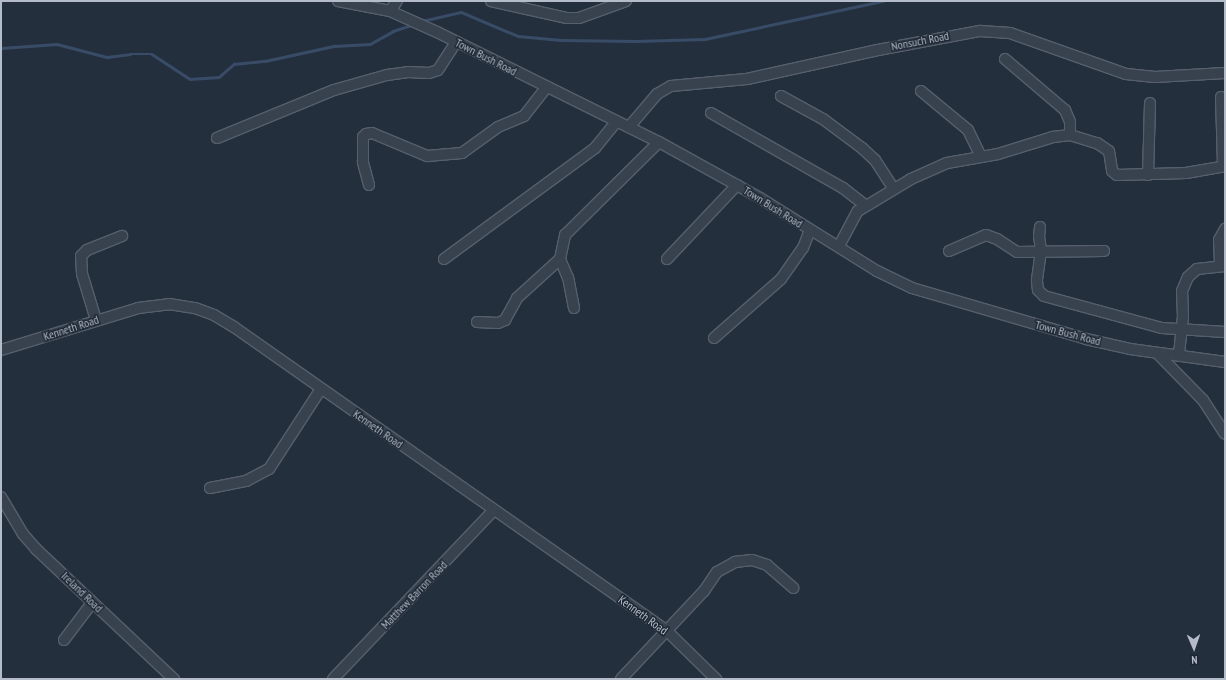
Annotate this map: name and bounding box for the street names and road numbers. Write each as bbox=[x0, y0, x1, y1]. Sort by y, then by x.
street label: Nonsuch Road bbox=[890, 28, 950, 54]
street label: Town Bush Road bbox=[453, 35, 519, 79]
street label: Town Bush Road bbox=[741, 183, 805, 231]
street label: Kenneth Road bbox=[41, 312, 101, 344]
street label: Town Bush Road bbox=[1034, 317, 1102, 349]
street label: Kenneth Road bbox=[350, 407, 406, 451]
street label: Matthew Barron Road bbox=[378, 558, 450, 632]
street label: Ireland Road bbox=[58, 569, 106, 615]
street label: Kenneth Road bbox=[616, 592, 670, 638]

